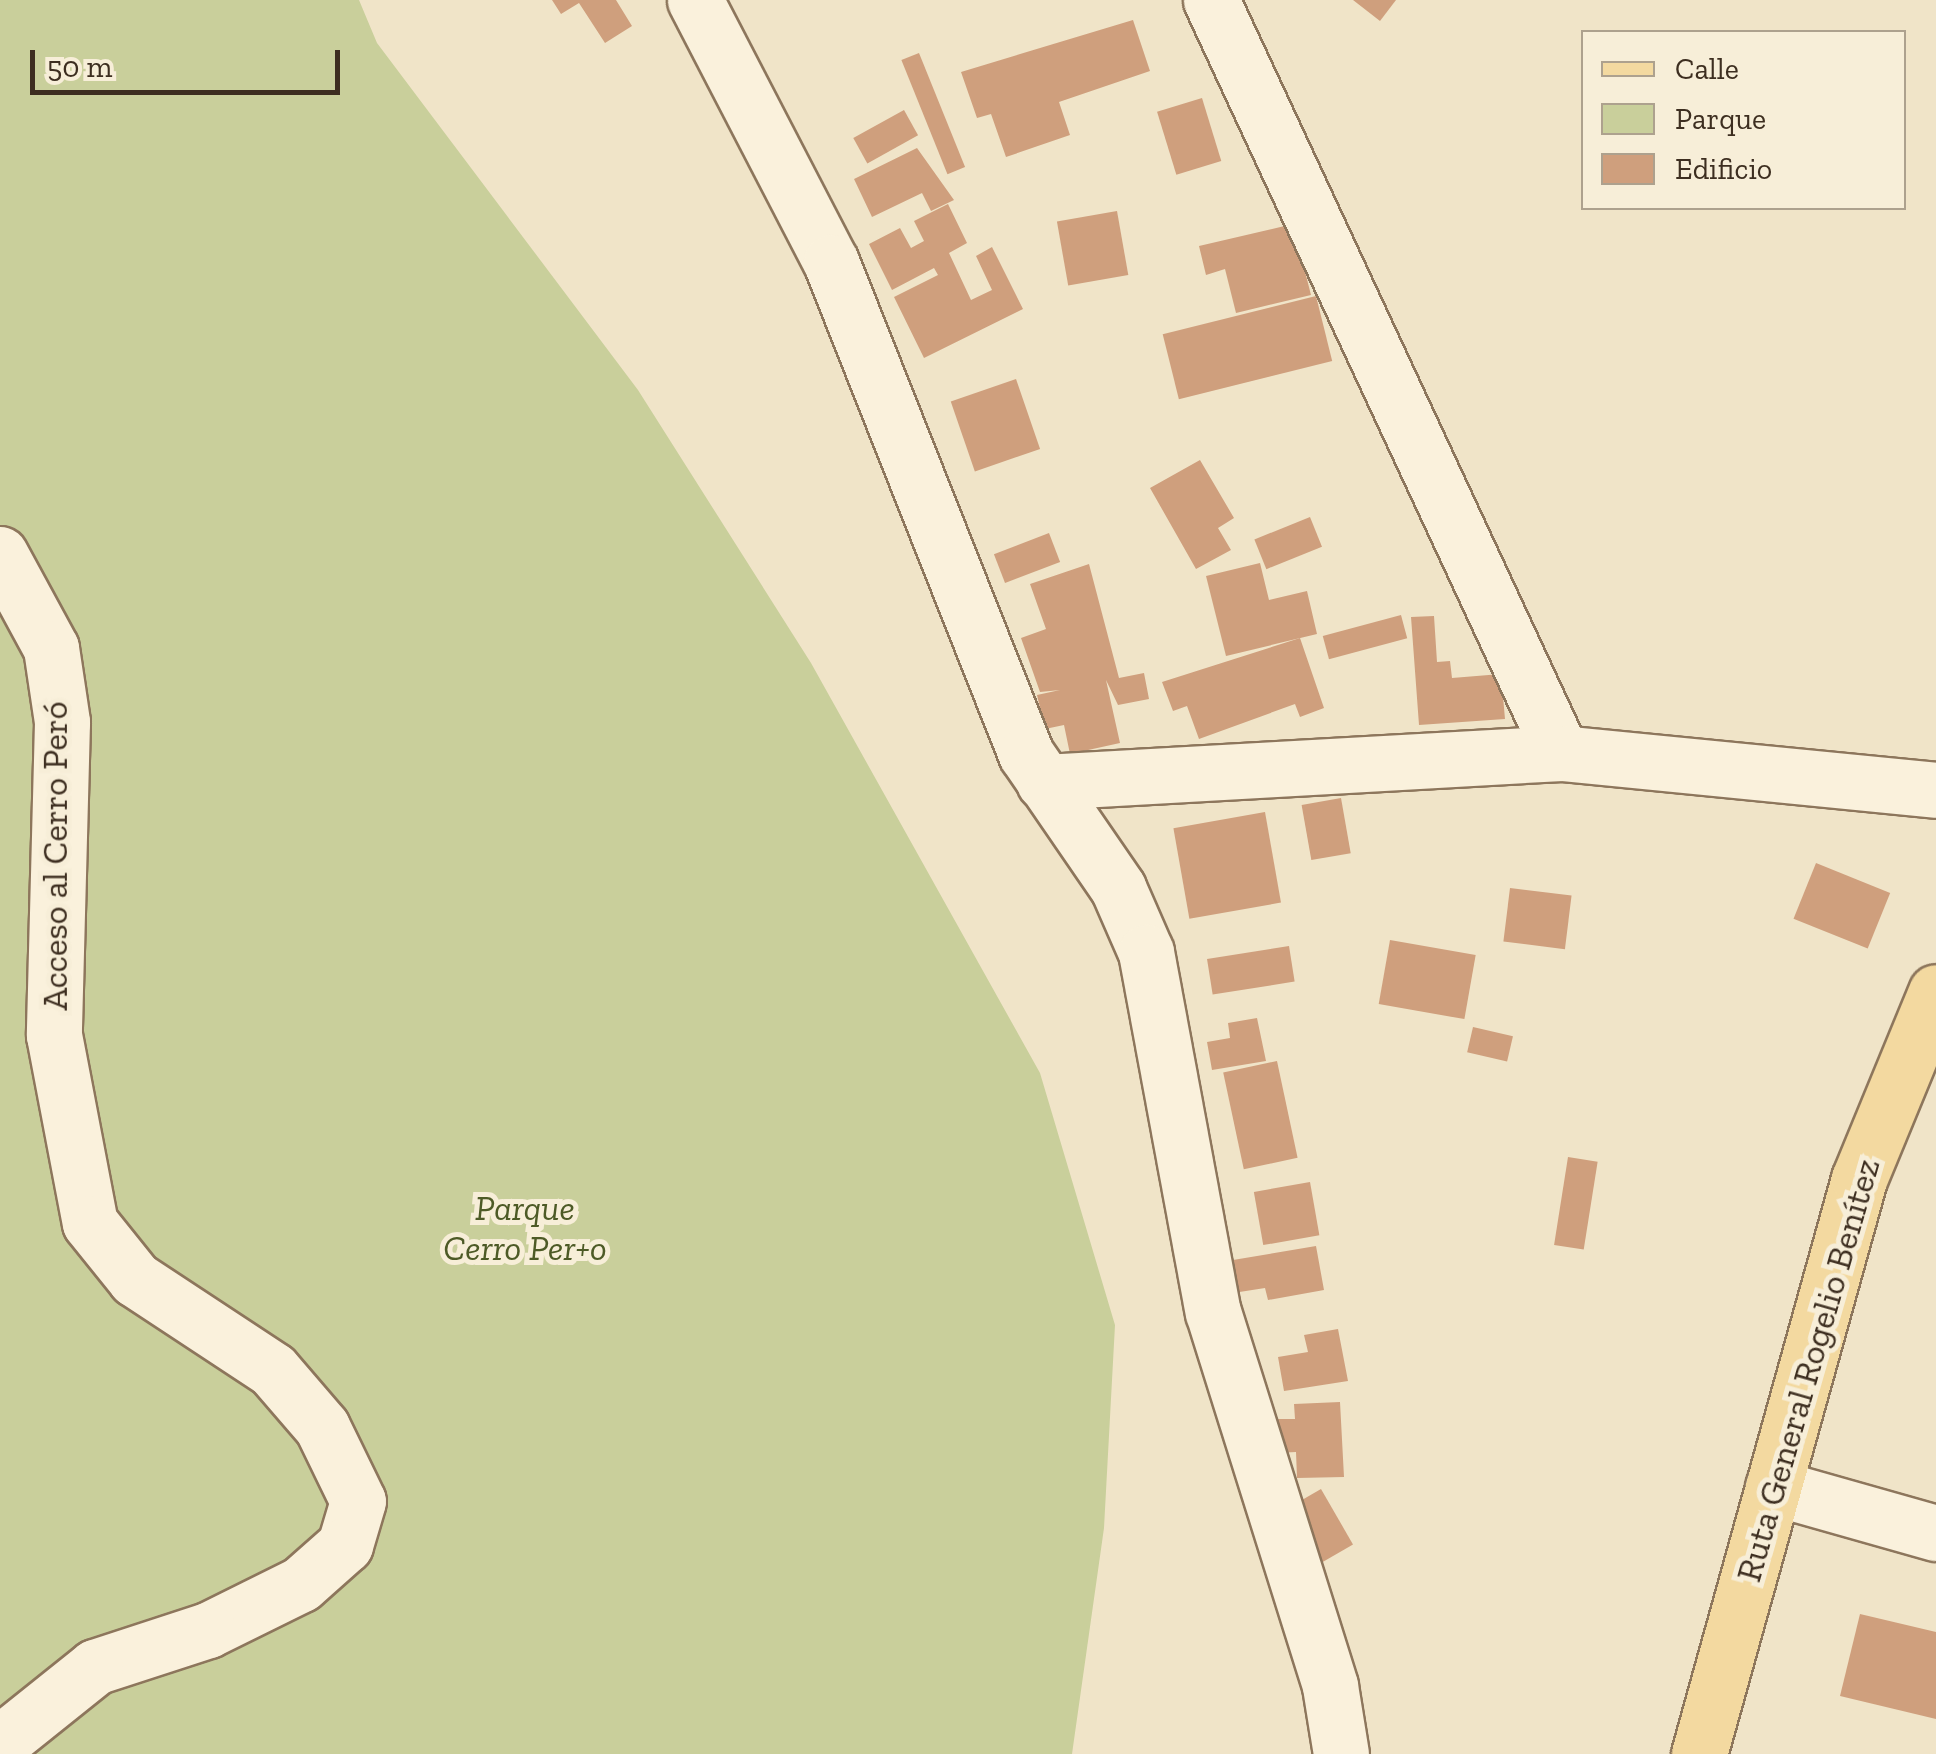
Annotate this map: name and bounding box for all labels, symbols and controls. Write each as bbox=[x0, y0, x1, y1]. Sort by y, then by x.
scale bar bbox=[35, 30, 345, 92]
legend bbox=[1581, 30, 1906, 210]
text: 50 m bbox=[47, 49, 112, 85]
text: Calle bbox=[1675, 51, 1739, 87]
text: Parque bbox=[1675, 101, 1766, 137]
text: Edificio bbox=[1675, 151, 1772, 187]
street label: Acceso al Cerro Peró bbox=[34, 701, 76, 1011]
street label: Ruta General Rogelio Benítez bbox=[1727, 1154, 1889, 1586]
park label: Parque Cerro Per+o bbox=[443, 1187, 607, 1269]

